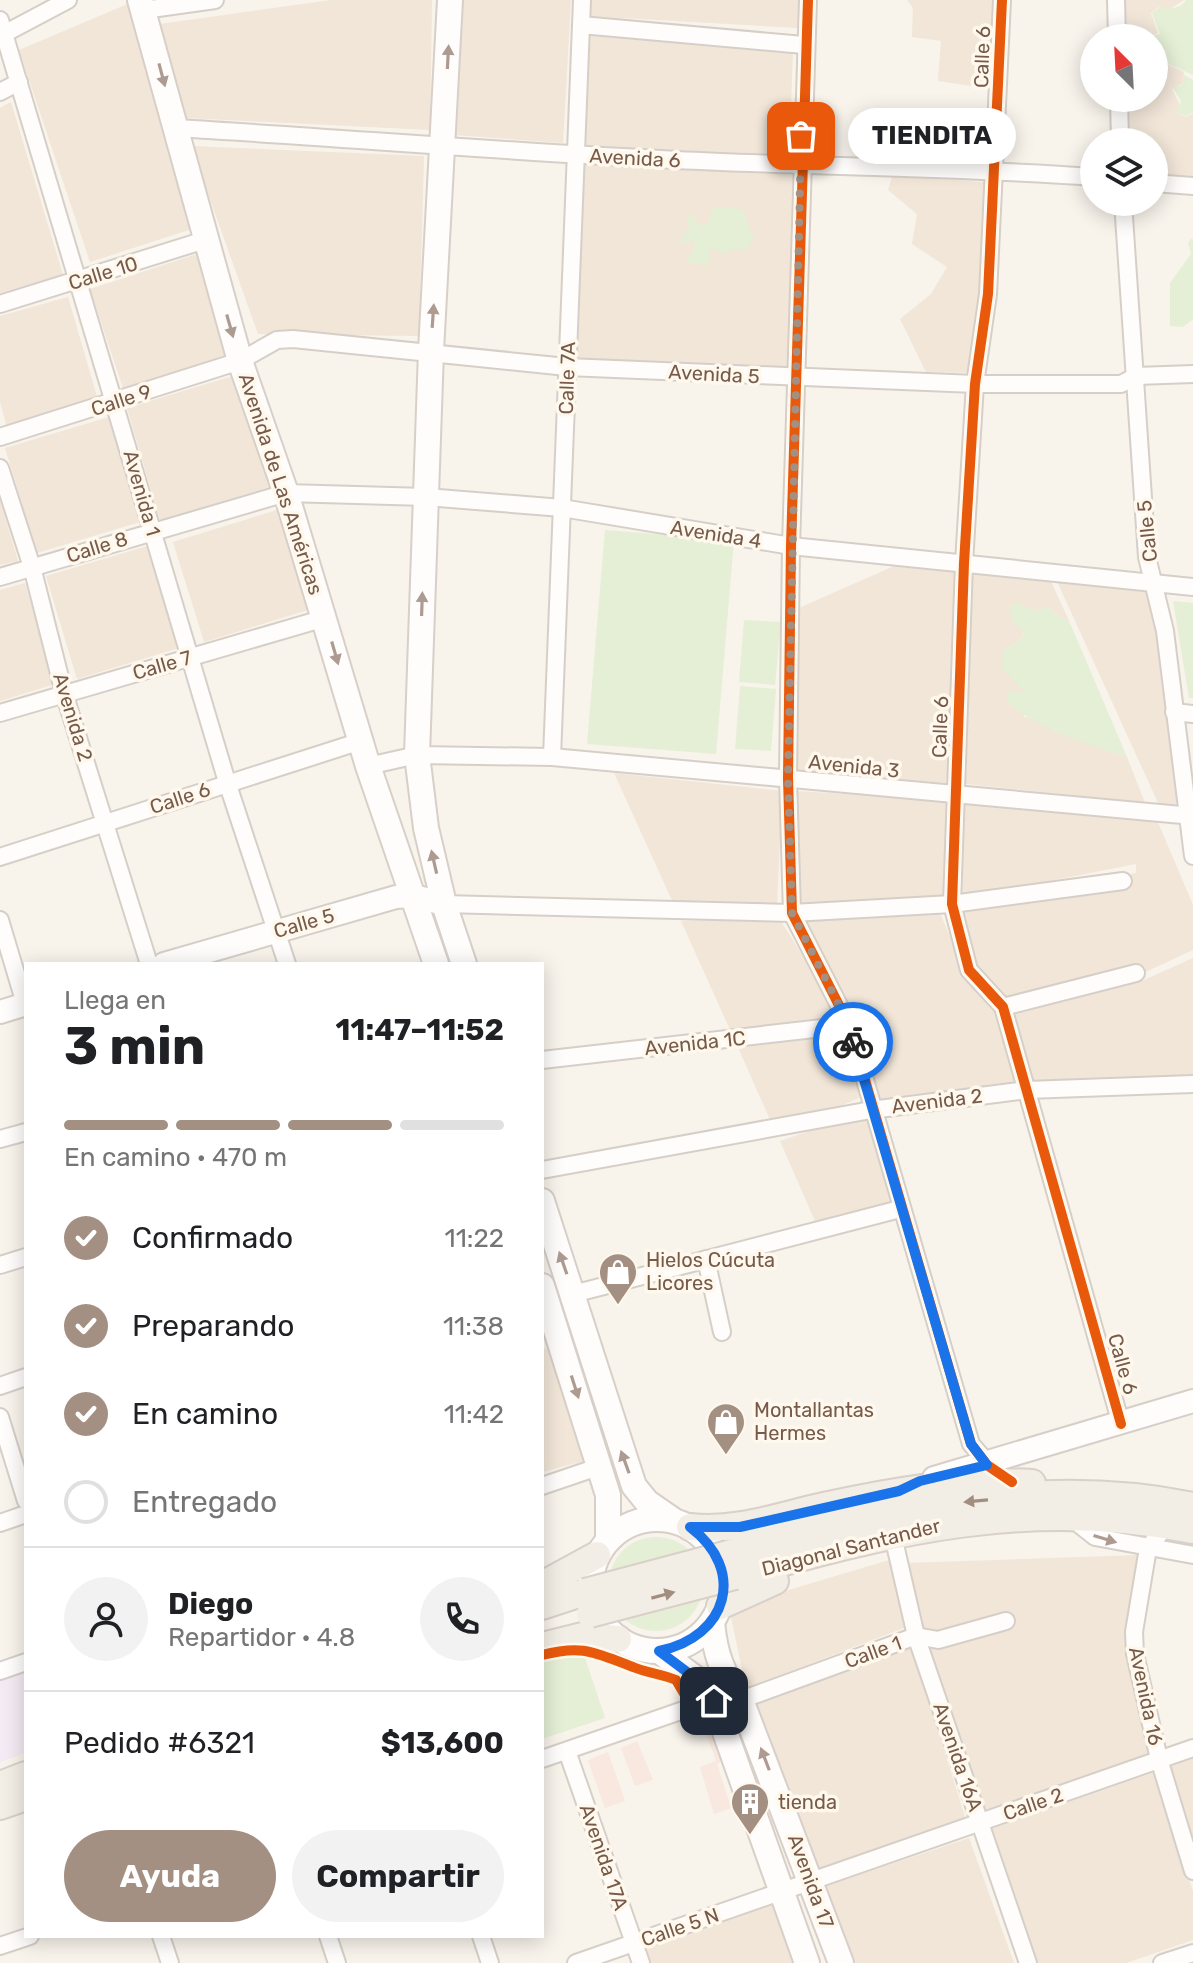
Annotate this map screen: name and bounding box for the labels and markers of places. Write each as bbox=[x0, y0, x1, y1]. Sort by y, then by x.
pin bbox=[767, 102, 835, 170]
callout: TIENDITA bbox=[849, 108, 1017, 164]
place label: Hielos Cúcuta Licores bbox=[646, 1248, 775, 1295]
shop icon: Hielos Cúcuta Licores bbox=[597, 1251, 639, 1306]
place label: Montallantas Hermes bbox=[754, 1398, 874, 1445]
shop icon: Montallantas Hermes bbox=[705, 1401, 747, 1456]
pin bbox=[680, 1667, 748, 1735]
building icon: tienda bbox=[729, 1781, 771, 1836]
place label: tienda bbox=[778, 1790, 837, 1814]

